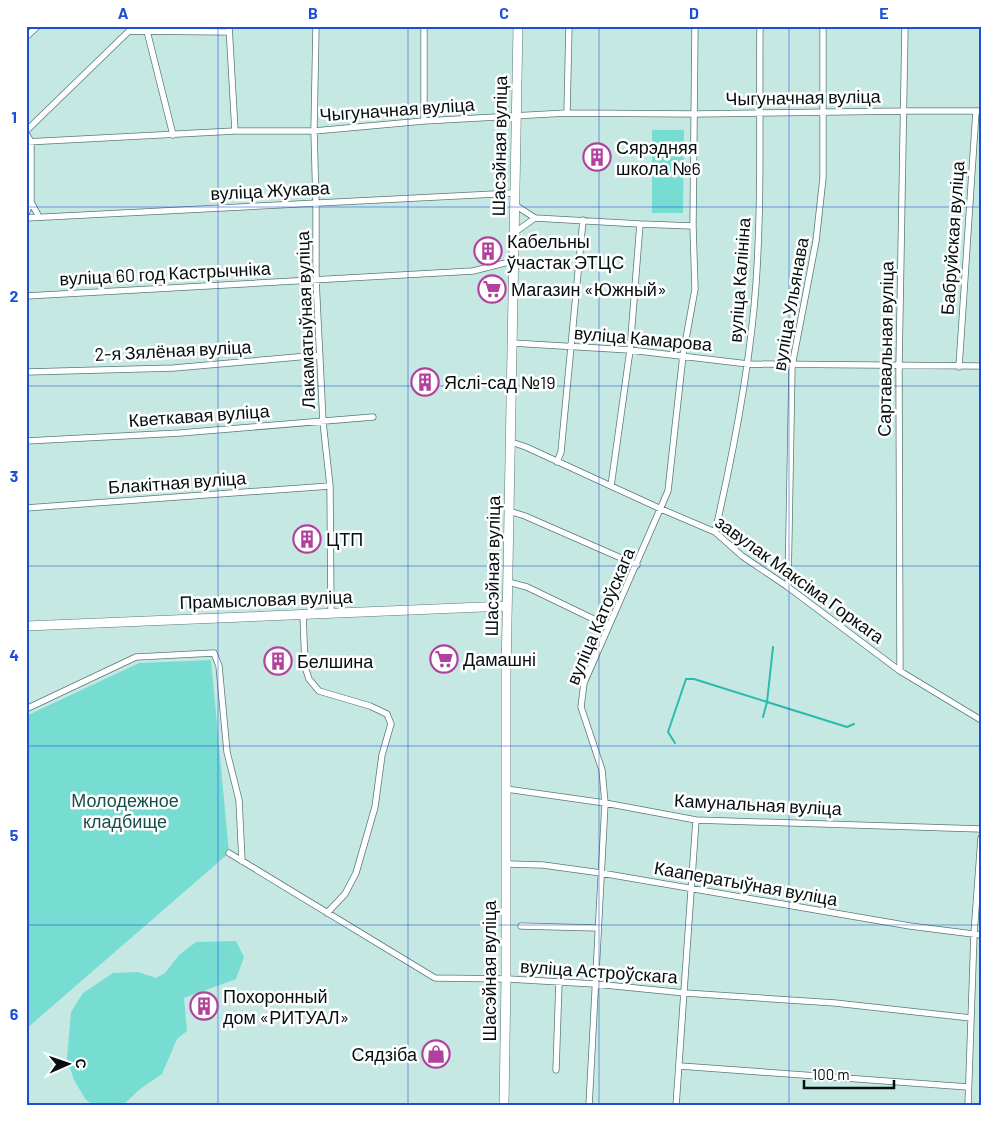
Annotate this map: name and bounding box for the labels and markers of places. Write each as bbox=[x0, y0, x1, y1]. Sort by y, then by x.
place label: Сярэдняя школа №6 bbox=[616, 136, 701, 179]
building icon: Сярэдняя школа №6 bbox=[582, 142, 612, 172]
place label: Кабельны ўчастак ЭТЦС bbox=[507, 230, 624, 273]
building icon: Кабельны ўчастак ЭТЦС bbox=[473, 236, 503, 266]
supermarket icon: Магазин «Южный» bbox=[477, 274, 507, 304]
place label: Магазин «Южный» bbox=[511, 278, 667, 300]
building icon: Яслі-сад №19 bbox=[410, 367, 440, 397]
place label: Яслі-сад №19 bbox=[444, 371, 556, 393]
building icon: ЦТП bbox=[292, 524, 322, 554]
place label: ЦТП bbox=[326, 528, 363, 550]
supermarket icon: Дамашні bbox=[429, 644, 459, 674]
building icon: Белшина bbox=[263, 646, 293, 676]
place label: Дамашні bbox=[463, 648, 536, 670]
place label: Белшина bbox=[297, 650, 374, 672]
place label: Похоронный дом «РИТУАЛ» bbox=[223, 985, 349, 1028]
building icon: Похоронный дом «РИТУАЛ» bbox=[189, 991, 219, 1021]
shop icon: Сядзіба bbox=[421, 1039, 451, 1069]
place label: Сядзіба bbox=[352, 1043, 418, 1065]

